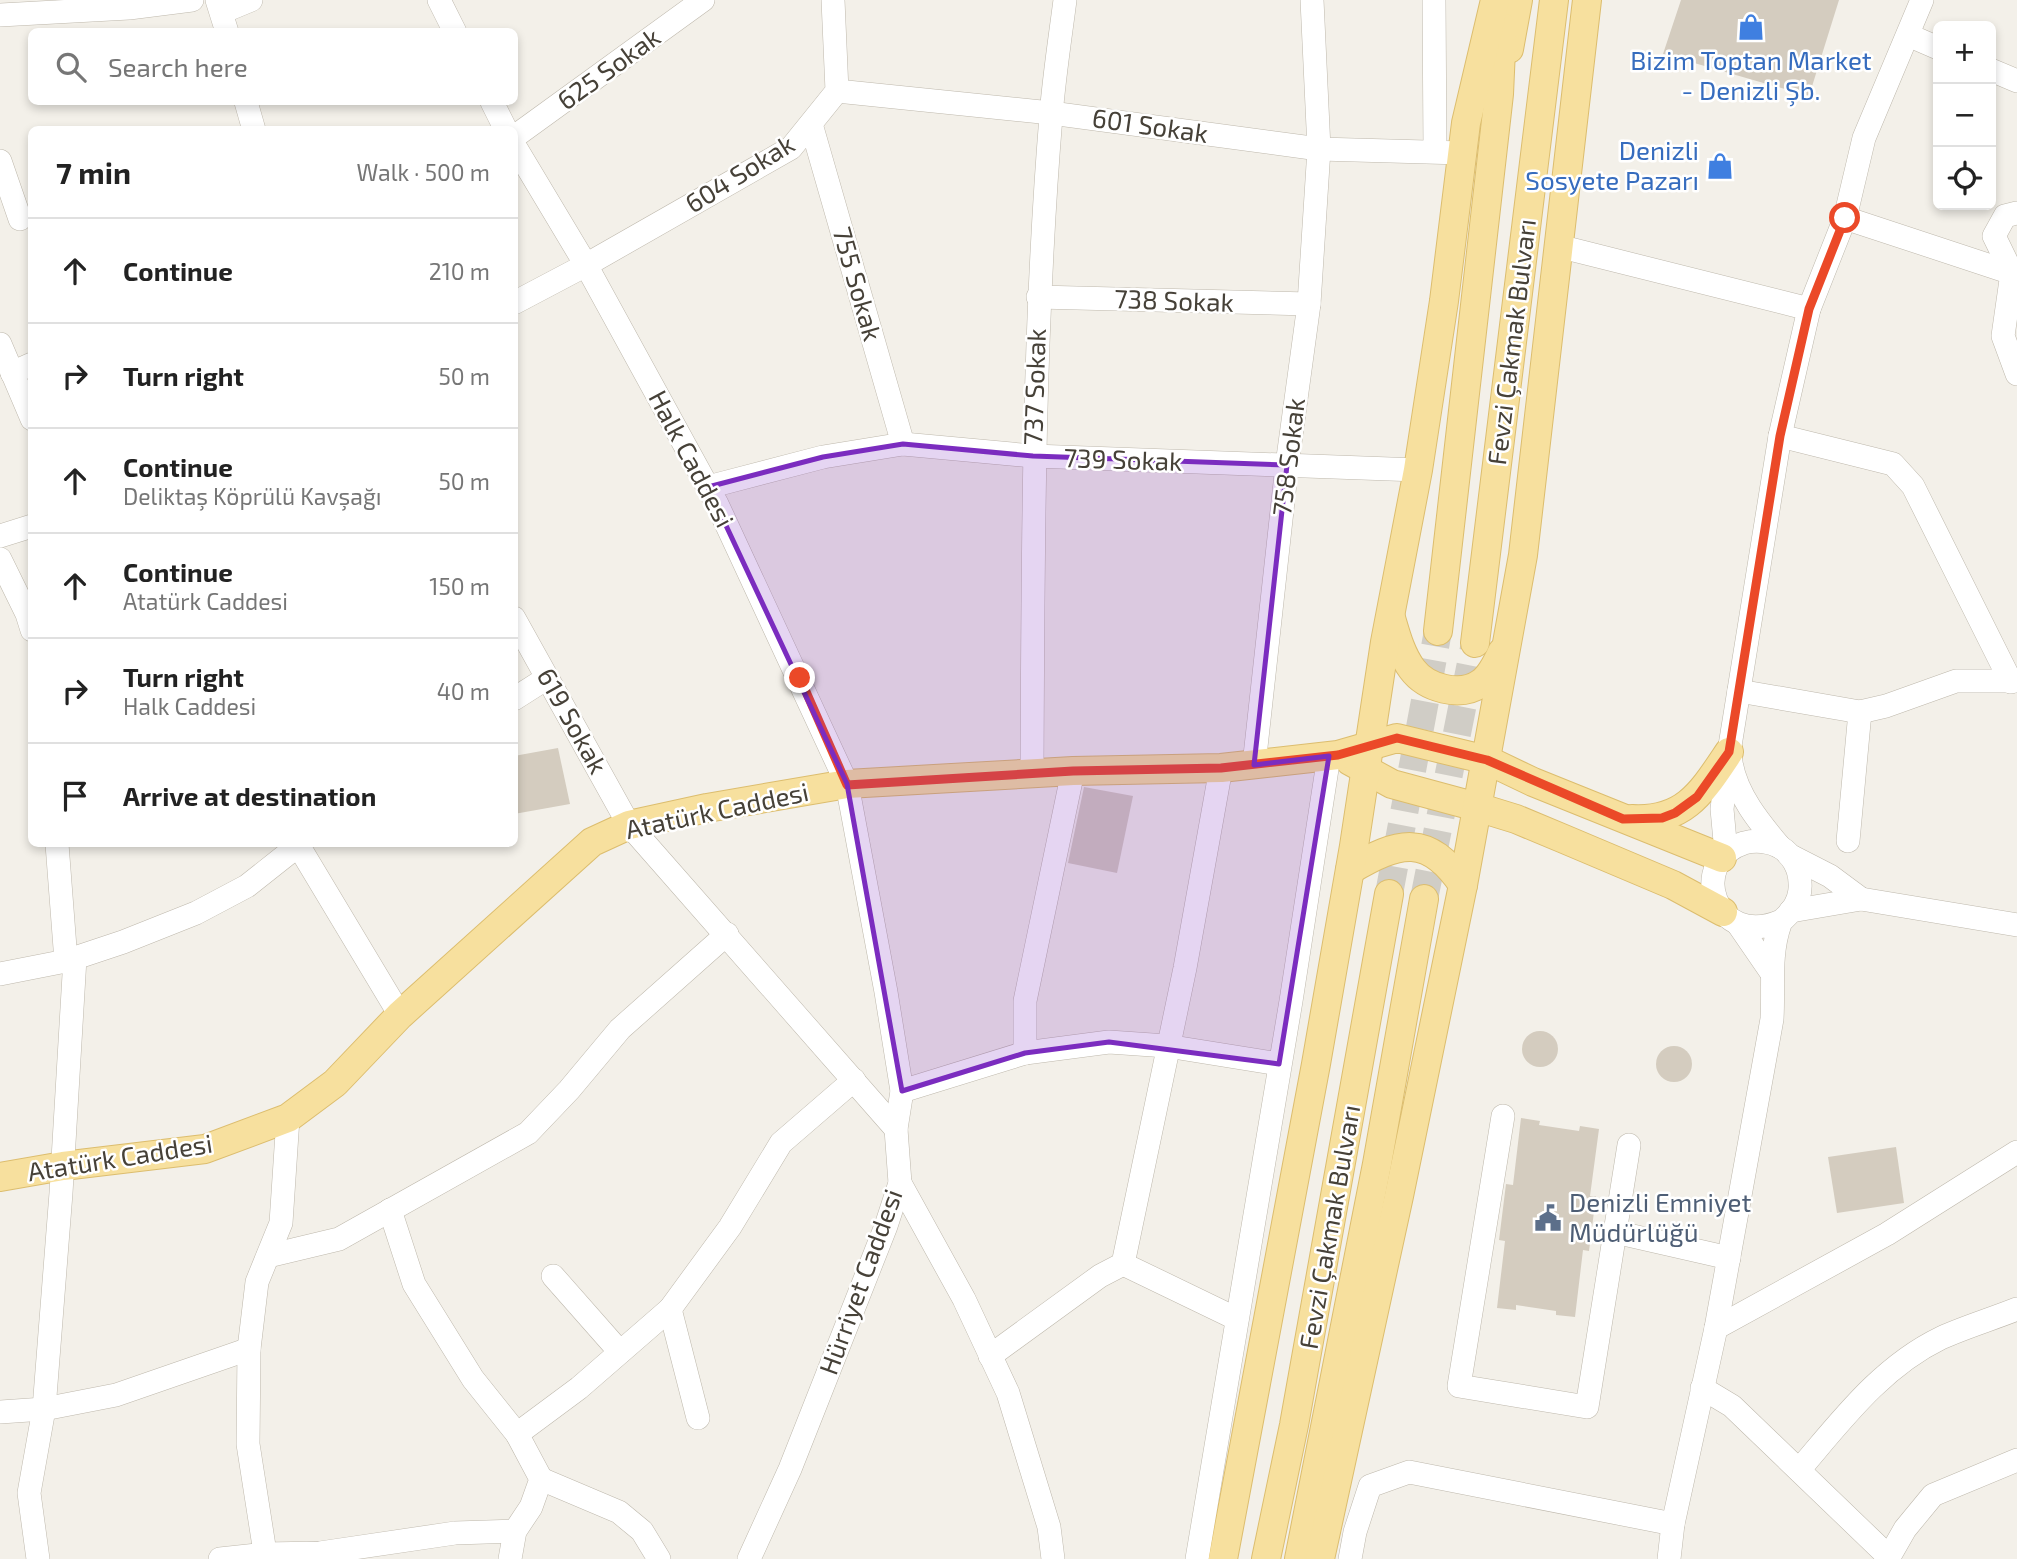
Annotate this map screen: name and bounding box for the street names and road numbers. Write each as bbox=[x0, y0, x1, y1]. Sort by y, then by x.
street label: 625 Sokak bbox=[551, 20, 665, 115]
street label: 601 Sokak bbox=[1090, 101, 1210, 148]
street label: 604 Sokak bbox=[679, 127, 799, 218]
street label: Fevzi Çakmak Bulvarı bbox=[1480, 217, 1543, 467]
street label: 755 Sokak bbox=[827, 223, 889, 344]
street label: 738 Sokak bbox=[1114, 282, 1234, 317]
street label: 737 Sokak bbox=[1016, 328, 1051, 446]
street label: Halk Caddesi bbox=[643, 385, 741, 532]
street label: 758 Sokak bbox=[1265, 396, 1310, 518]
street label: 739 Sokak bbox=[1063, 441, 1183, 476]
street label: 619 Sokak bbox=[532, 662, 615, 779]
street label: Atatürk Caddesi bbox=[622, 775, 811, 844]
street label: Fevzi Çakmak Bulvarı bbox=[1292, 1102, 1367, 1352]
street label: Atatürk Caddesi bbox=[25, 1127, 214, 1186]
street label: Hürriyet Caddesi bbox=[812, 1184, 908, 1379]

